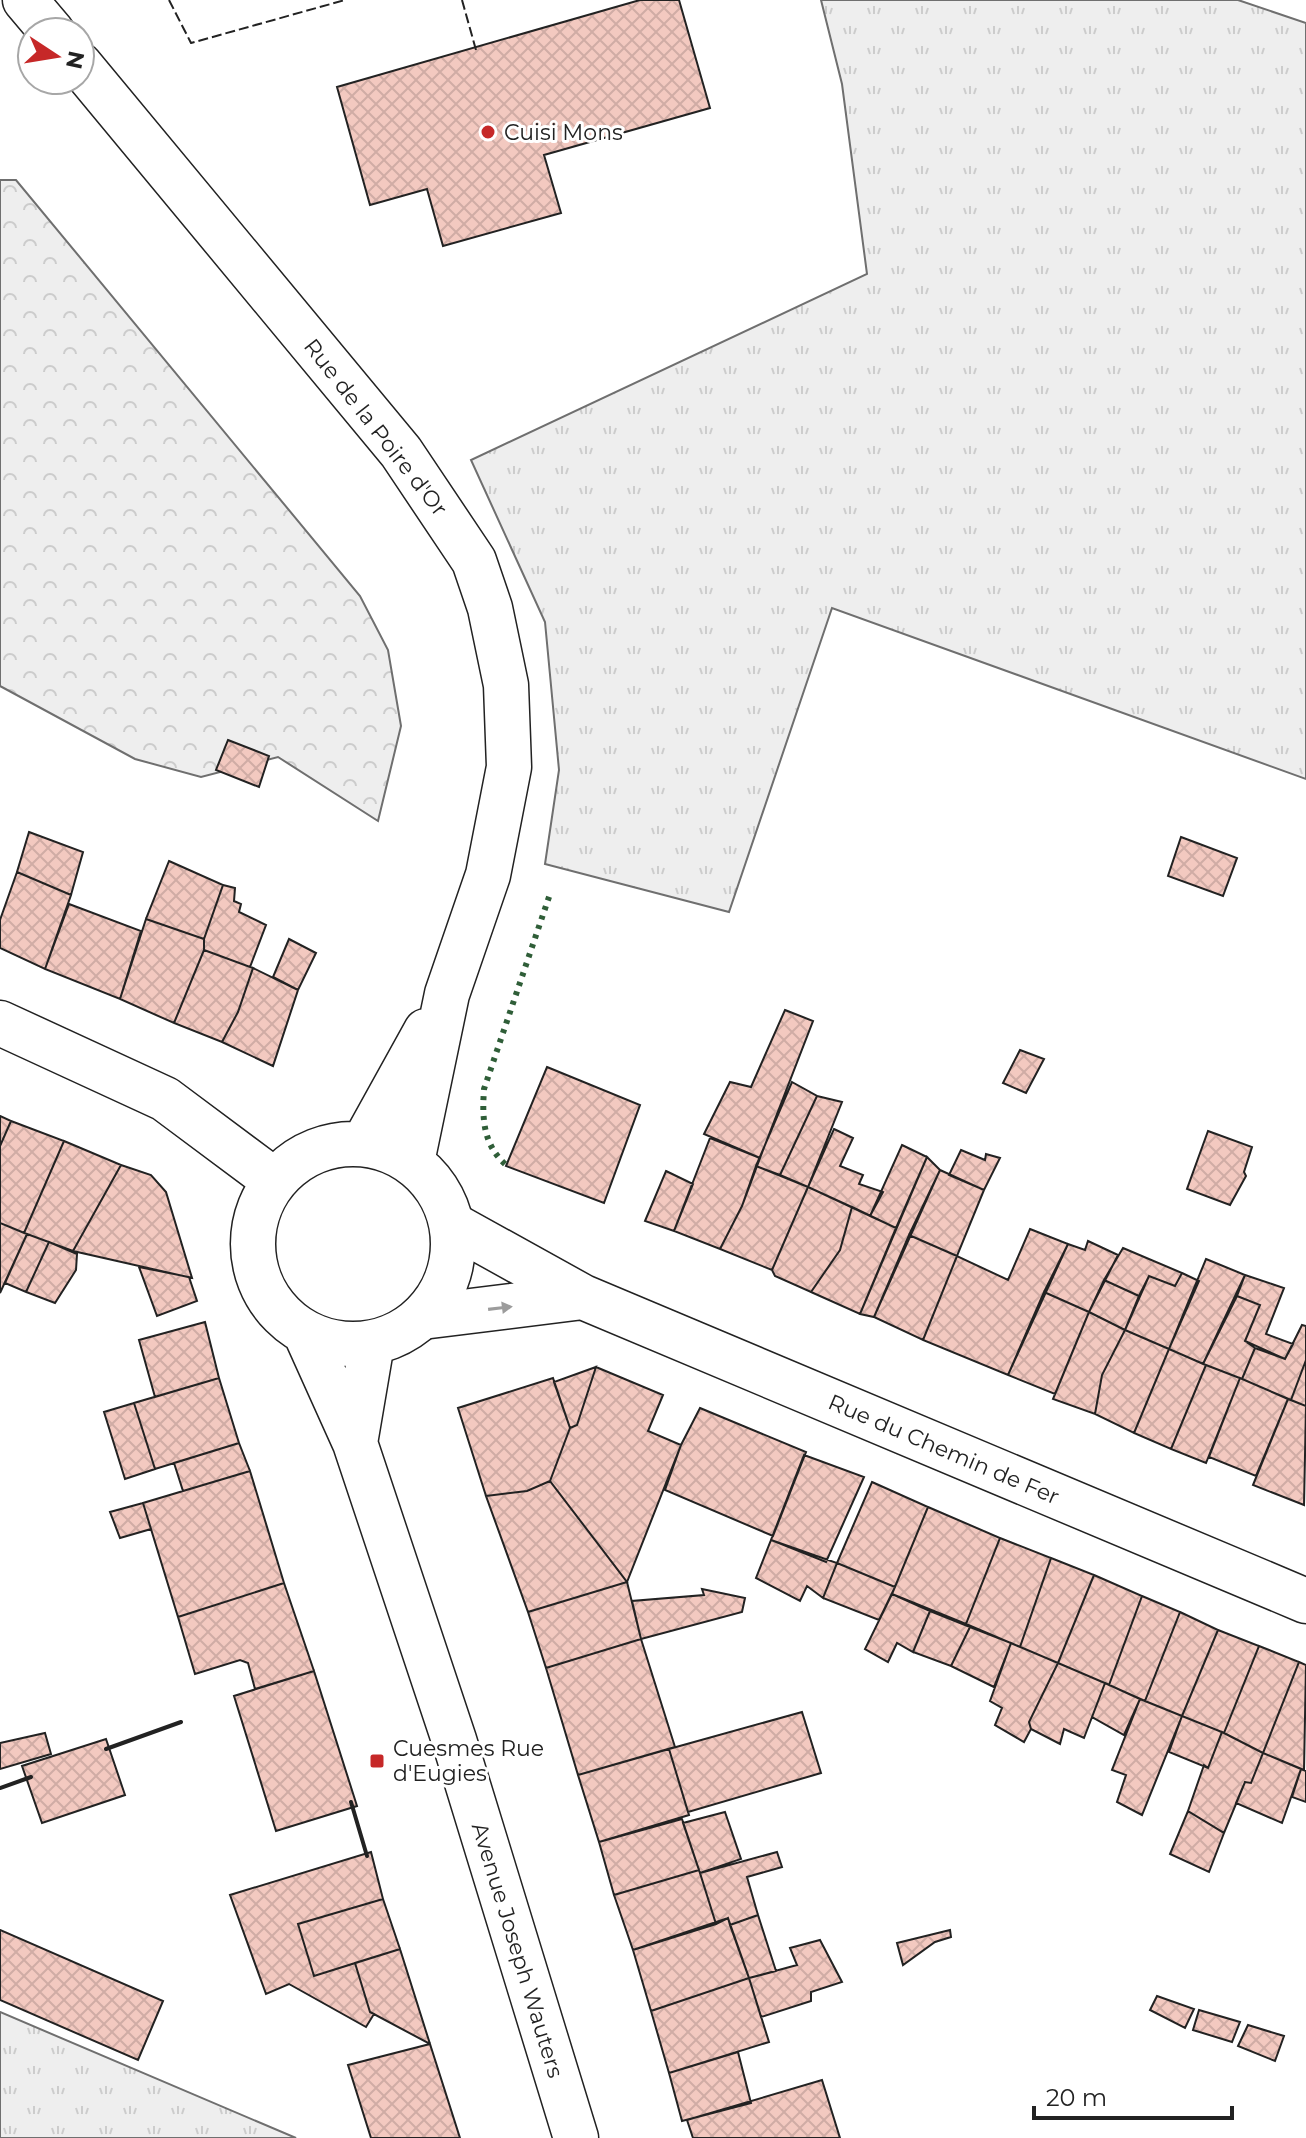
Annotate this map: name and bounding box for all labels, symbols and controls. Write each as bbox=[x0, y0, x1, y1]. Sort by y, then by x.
north arrow bbox=[16, 16, 96, 96]
text: N bbox=[60, 49, 90, 72]
place label: Cuisi Mons bbox=[504, 119, 623, 146]
marker: Cuisi Mons bbox=[479, 123, 497, 141]
street label: Rue de la Poire d'Or bbox=[298, 333, 453, 521]
one-way arrow bbox=[487, 1301, 512, 1314]
street label: Rue du Chemin de Fer bbox=[824, 1388, 1063, 1510]
place label: Cuesmes Rue d'Eugies bbox=[393, 1735, 544, 1787]
marker: Cuesmes Rue d'Eugies bbox=[368, 1752, 386, 1770]
street label: Avenue Joseph Wauters bbox=[466, 1819, 569, 2081]
scale bar bbox=[1034, 2070, 1232, 2120]
text: 20 m bbox=[1046, 2083, 1107, 2112]

